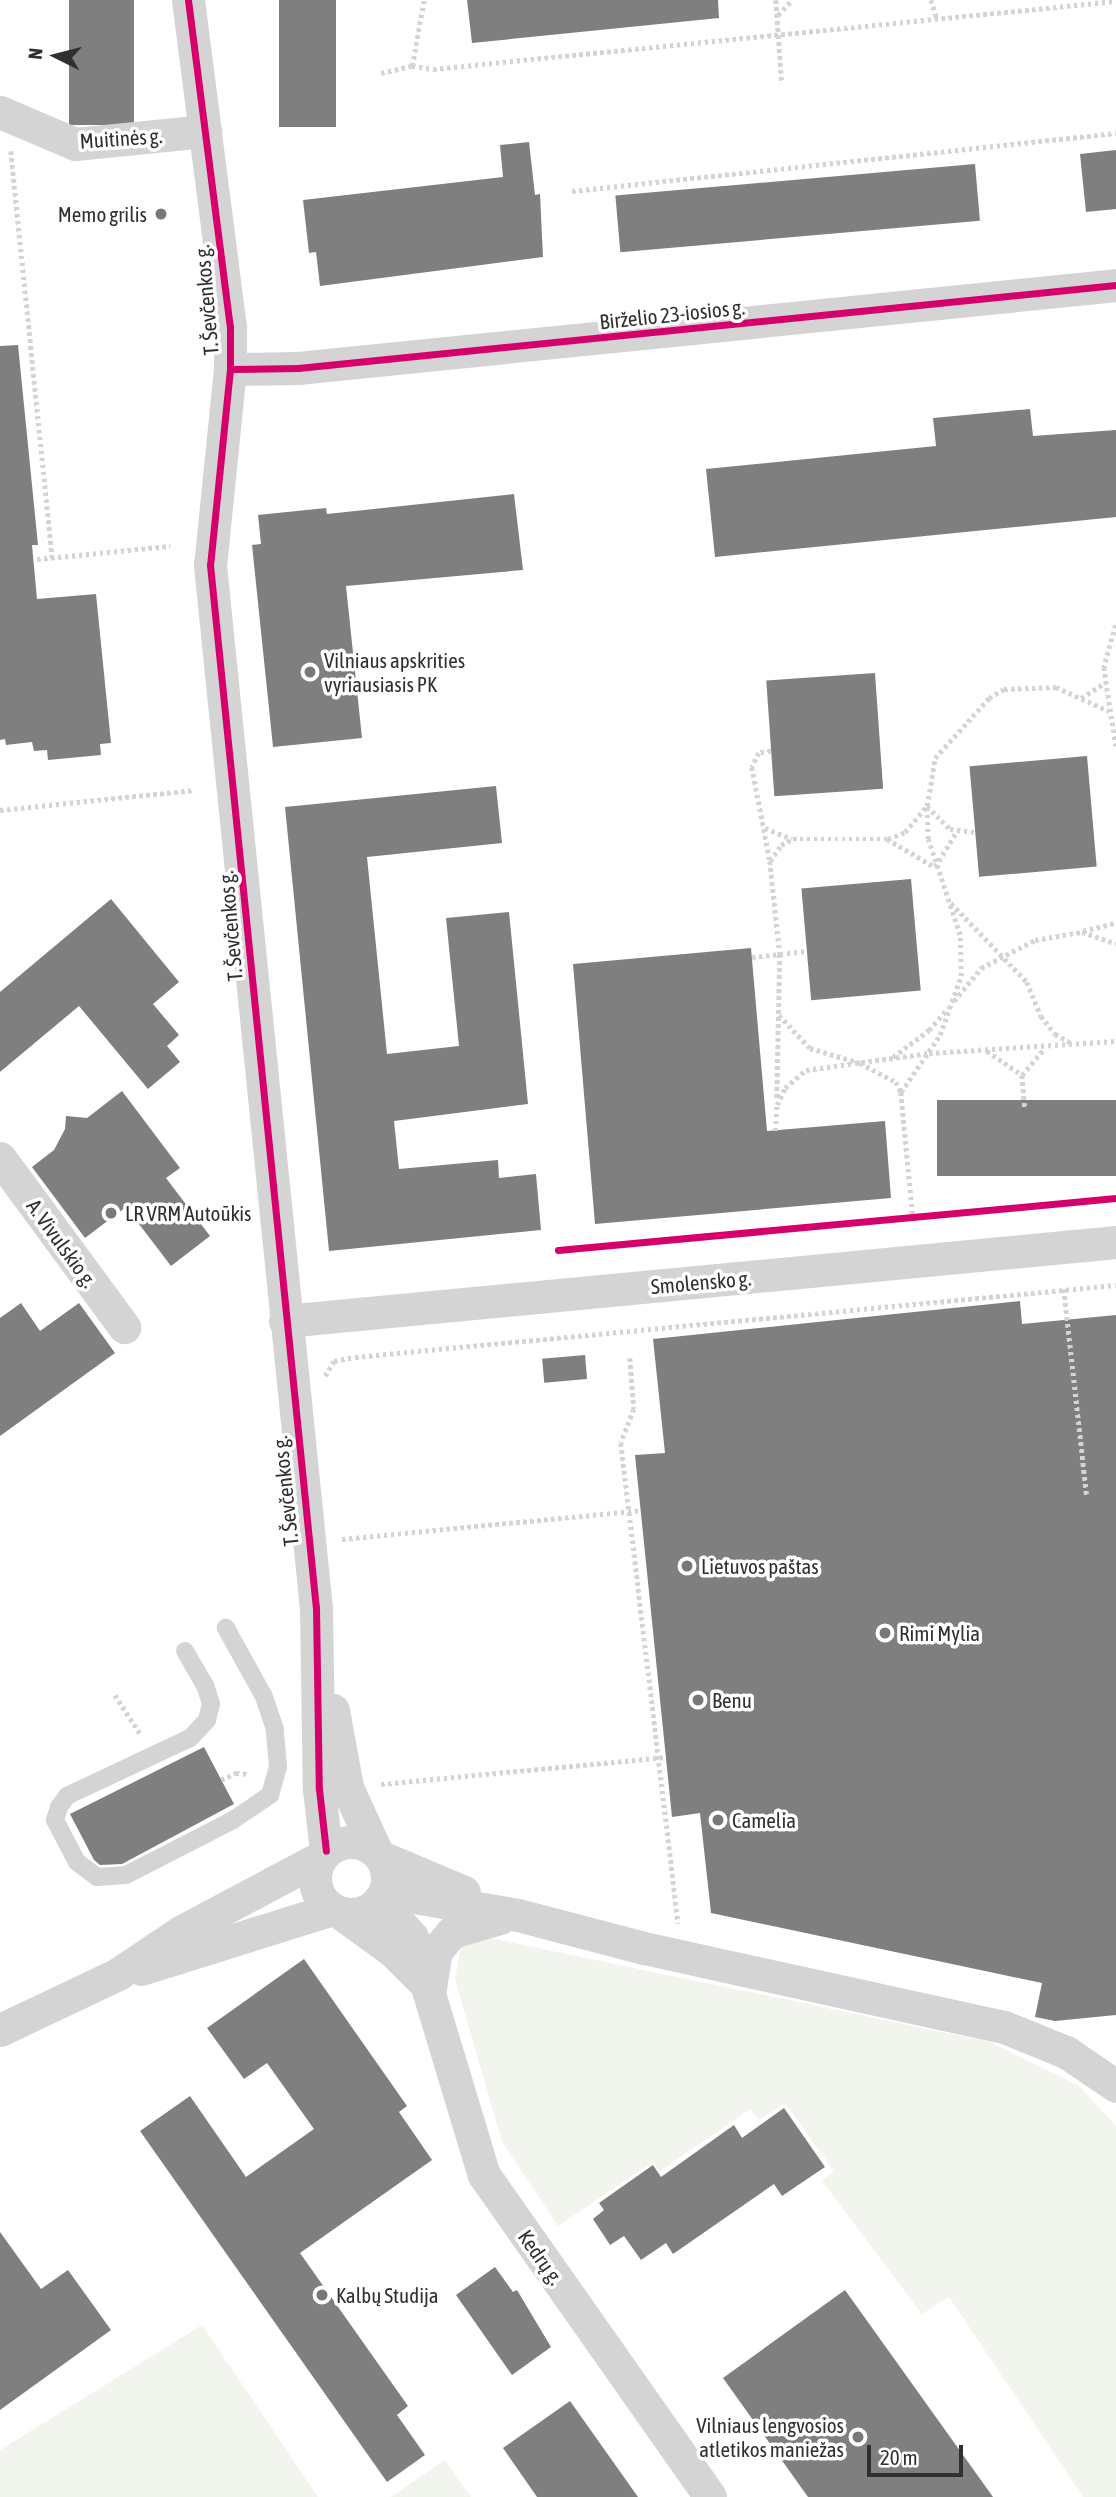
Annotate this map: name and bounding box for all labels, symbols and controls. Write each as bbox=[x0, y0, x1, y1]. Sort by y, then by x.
north arrow bbox=[21, 21, 91, 91]
text: N bbox=[24, 47, 47, 61]
street label: Muitinės g. bbox=[79, 123, 163, 153]
place label: Memo grilis bbox=[58, 201, 147, 227]
marker: Memo grilis bbox=[153, 206, 169, 222]
street label: T. Ševčenkos g. bbox=[189, 244, 223, 356]
street label: Birželio 23-iosios g. bbox=[598, 294, 746, 334]
place label: Vilniaus apskrities vyriausiasis PK bbox=[324, 647, 465, 697]
marker: Vilniaus apskrities vyriausiasis PK bbox=[302, 664, 318, 680]
street label: T. Ševčenkos g. bbox=[213, 870, 247, 982]
street label: A. Vivulskio g. bbox=[22, 1194, 102, 1292]
place label: LR VRM Autoūkis bbox=[125, 1200, 251, 1226]
marker: LR VRM Autoūkis bbox=[103, 1205, 119, 1221]
street label: Smolensko g. bbox=[650, 1265, 752, 1299]
street label: T. Ševčenkos g. bbox=[267, 1435, 303, 1547]
place label: Lietuvos paštas bbox=[701, 1553, 819, 1579]
marker: Lietuvos paštas bbox=[679, 1558, 695, 1574]
place label: Rimi Mylia bbox=[899, 1620, 980, 1646]
marker: Rimi Mylia bbox=[877, 1625, 893, 1641]
place label: Benu bbox=[712, 1687, 752, 1713]
marker: Benu bbox=[690, 1692, 706, 1708]
place label: Camelia bbox=[732, 1807, 796, 1833]
marker: Camelia bbox=[710, 1812, 726, 1828]
street label: Kedrų g. bbox=[513, 2225, 569, 2289]
place label: Kalbų Studija bbox=[336, 2282, 439, 2308]
marker: Kalbų Studija bbox=[314, 2287, 330, 2303]
place label: Vilniaus lengvosios atletikos maniežas bbox=[696, 2412, 844, 2462]
marker: Vilniaus lengvosios atletikos maniežas bbox=[850, 2429, 866, 2445]
scale bar bbox=[871, 2430, 967, 2474]
text: 20 m bbox=[880, 2445, 918, 2469]

